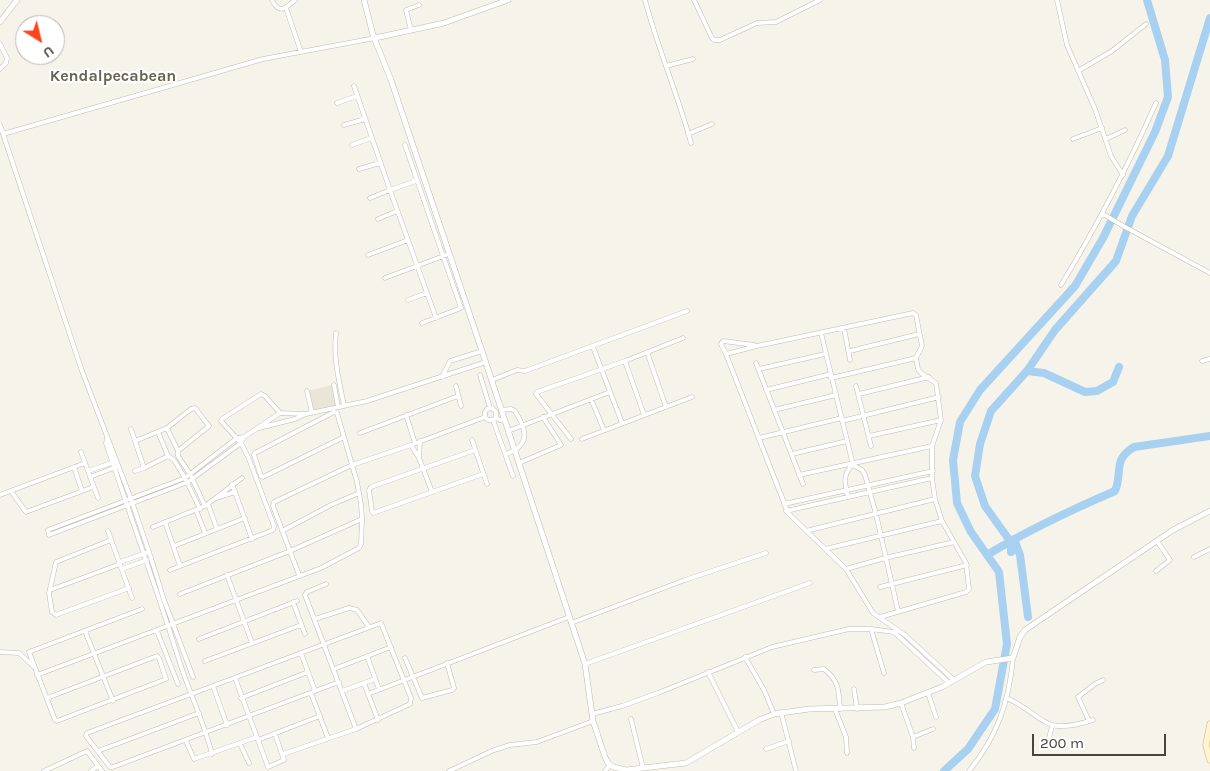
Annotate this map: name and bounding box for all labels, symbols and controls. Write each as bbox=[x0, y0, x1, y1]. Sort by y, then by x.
north arrow bbox=[15, 15, 65, 65]
text: U bbox=[40, 42, 57, 61]
district label: Kendalpecabean bbox=[50, 66, 176, 86]
scale bar bbox=[1035, 724, 1169, 756]
text: 200 m bbox=[1040, 734, 1084, 752]

